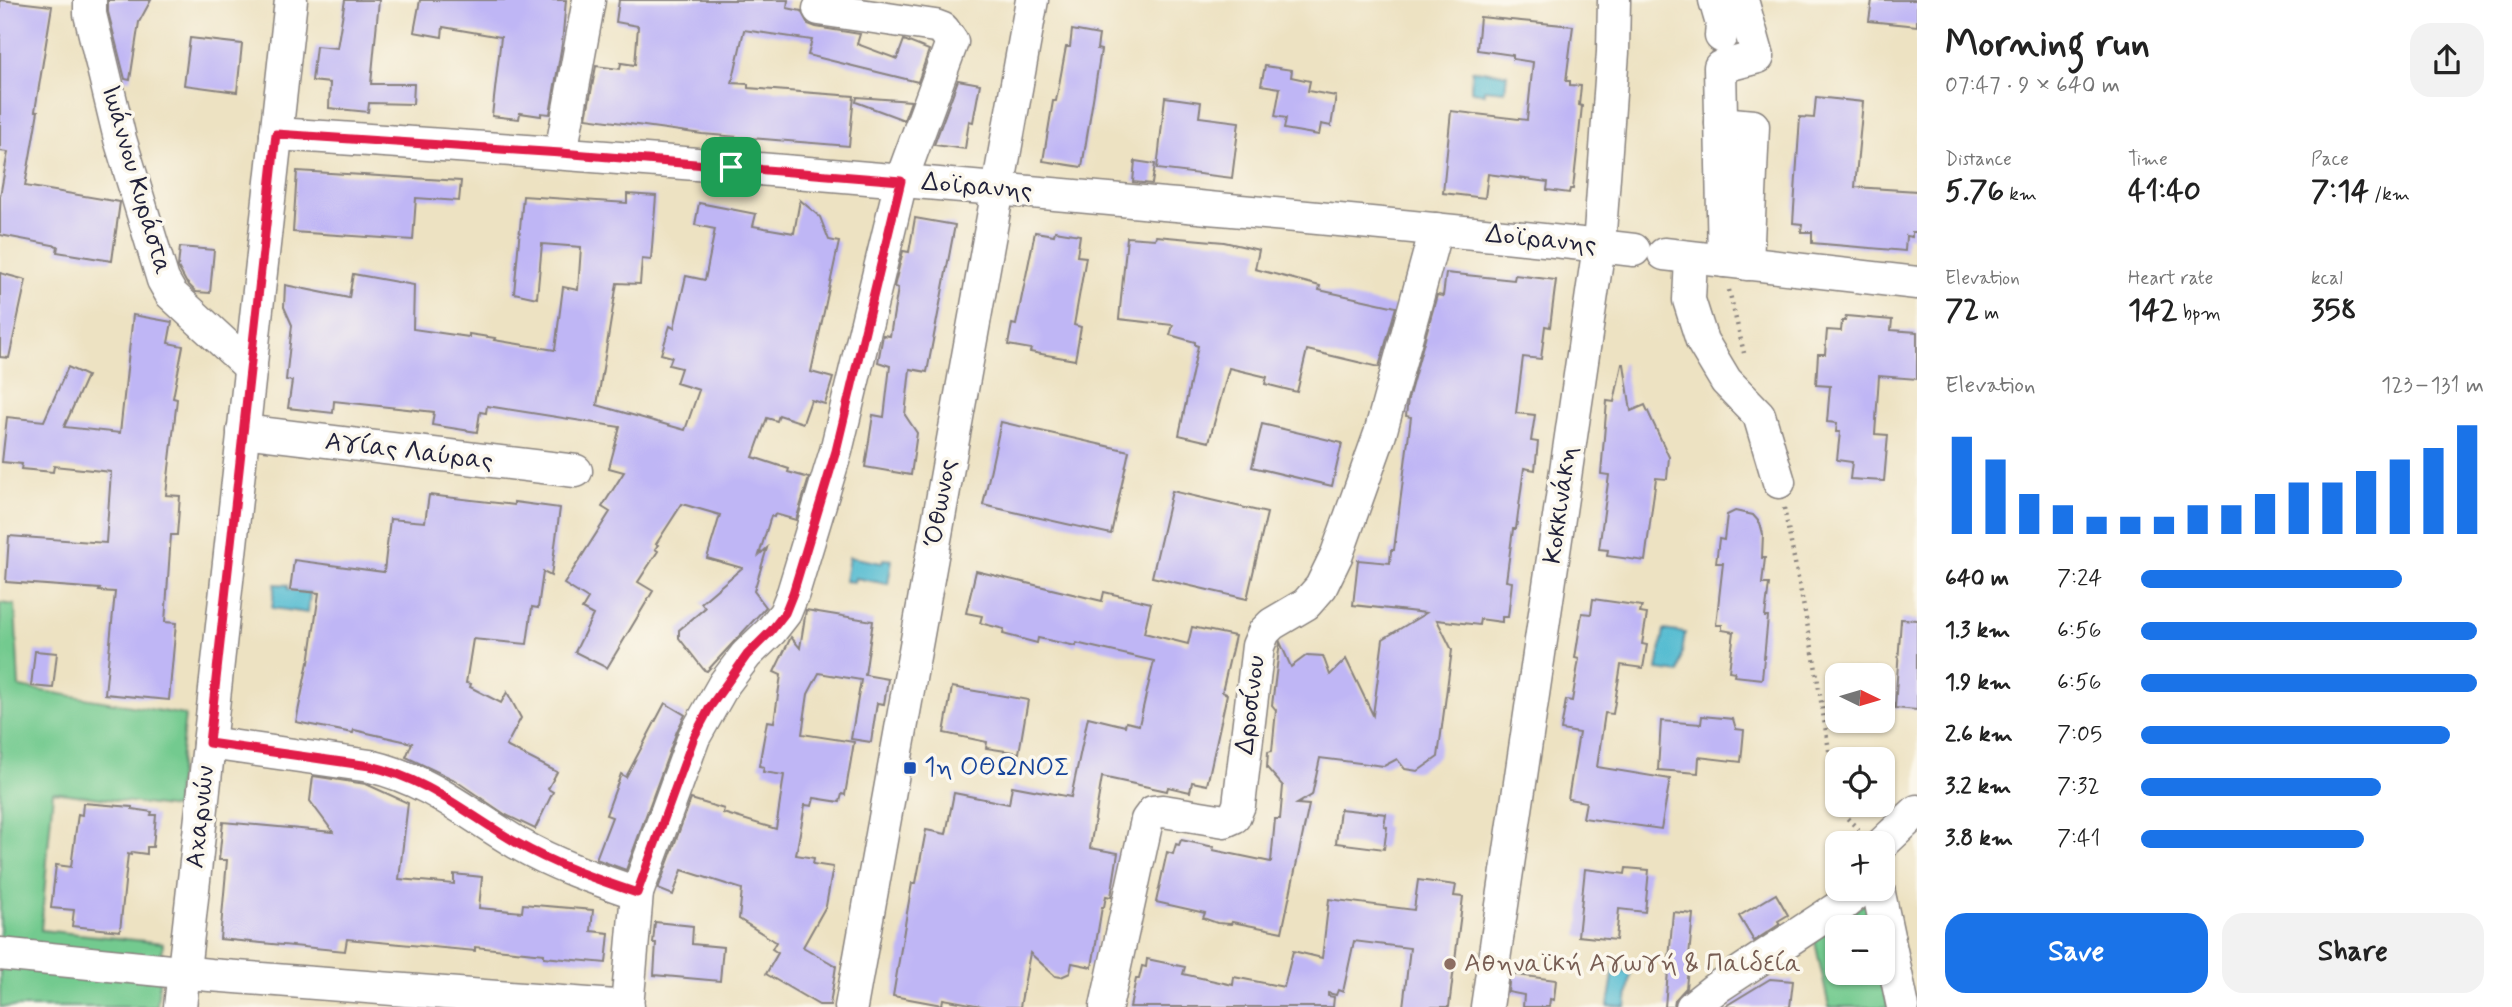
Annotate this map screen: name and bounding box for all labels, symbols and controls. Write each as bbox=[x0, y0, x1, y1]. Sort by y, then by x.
text: Morning run bbox=[1945, 20, 2150, 69]
button: share bbox=[2410, 23, 2484, 97]
text: 07:47 · 9 × 640 m bbox=[1945, 71, 2120, 101]
street label: Ιωάννου Κυράστα bbox=[93, 81, 179, 279]
pin bbox=[701, 137, 761, 197]
text: Distance bbox=[1945, 147, 2012, 172]
text: Time bbox=[2128, 147, 2168, 172]
text: Pace bbox=[2311, 147, 2349, 172]
icon: arrive bbox=[712, 148, 750, 186]
street label: Δοϊρανης bbox=[920, 165, 1034, 209]
text: 5.76 bbox=[1945, 172, 2004, 211]
text: 41:40 bbox=[2128, 172, 2201, 211]
text: 7:14 bbox=[2311, 172, 2369, 211]
text: km bbox=[2004, 182, 2037, 207]
text: /km bbox=[2369, 182, 2410, 207]
street label: Δοϊρανης bbox=[1484, 217, 1598, 263]
text: Elevation bbox=[1945, 266, 2020, 291]
text: Heart rate bbox=[2128, 266, 2213, 291]
text: kcal bbox=[2311, 266, 2343, 291]
text: 72 bbox=[1945, 291, 1979, 330]
text: 142 bbox=[2128, 291, 2178, 330]
text: 358 bbox=[2311, 291, 2357, 330]
text: m bbox=[1979, 301, 1999, 326]
text: bpm bbox=[2178, 301, 2221, 326]
text: Elevation bbox=[1945, 371, 2036, 401]
text: 123–131 m bbox=[2381, 371, 2484, 401]
street label: Αγίας Λαύρας bbox=[323, 425, 495, 479]
street label: Κοκκινάκη bbox=[1536, 444, 1586, 566]
street label: Όθωνος bbox=[917, 456, 965, 550]
text: 640 m bbox=[1945, 564, 2009, 594]
text: 7:24 bbox=[2057, 564, 2102, 594]
text: 1.3 km bbox=[1945, 616, 2010, 646]
text: 6:56 bbox=[2057, 616, 2101, 646]
street label: Δροσίνου bbox=[1228, 653, 1274, 757]
north arrow bbox=[1825, 663, 1895, 733]
map controls bbox=[1825, 663, 1895, 985]
text: 1.9 km bbox=[1945, 668, 2011, 698]
text: 6:56 bbox=[2057, 668, 2101, 698]
text: 2.6 km bbox=[1945, 720, 2013, 750]
text: 7:05 bbox=[2057, 720, 2102, 750]
button: locate bbox=[1825, 747, 1895, 817]
place label: 1η ΟΘΩΝΟΣ bbox=[924, 751, 1070, 785]
marker: 1η ΟΘΩΝΟΣ bbox=[902, 760, 918, 776]
street label: Αχαρνών bbox=[179, 764, 223, 870]
text: 3.2 km bbox=[1945, 772, 2011, 802]
text: 7:32 bbox=[2057, 772, 2100, 802]
text: 3.8 km bbox=[1945, 824, 2013, 854]
text: 7:41 bbox=[2057, 824, 2100, 854]
button: + bbox=[1825, 831, 1895, 901]
button: Save bbox=[1945, 913, 2208, 993]
button: Share bbox=[2222, 913, 2484, 993]
button: − bbox=[1825, 915, 1895, 985]
place label: Αθηναϊκή Αγωγή & Παιδεία bbox=[1464, 947, 1801, 981]
marker: Αθηναϊκή Αγωγή & Παιδεία bbox=[1442, 956, 1458, 972]

